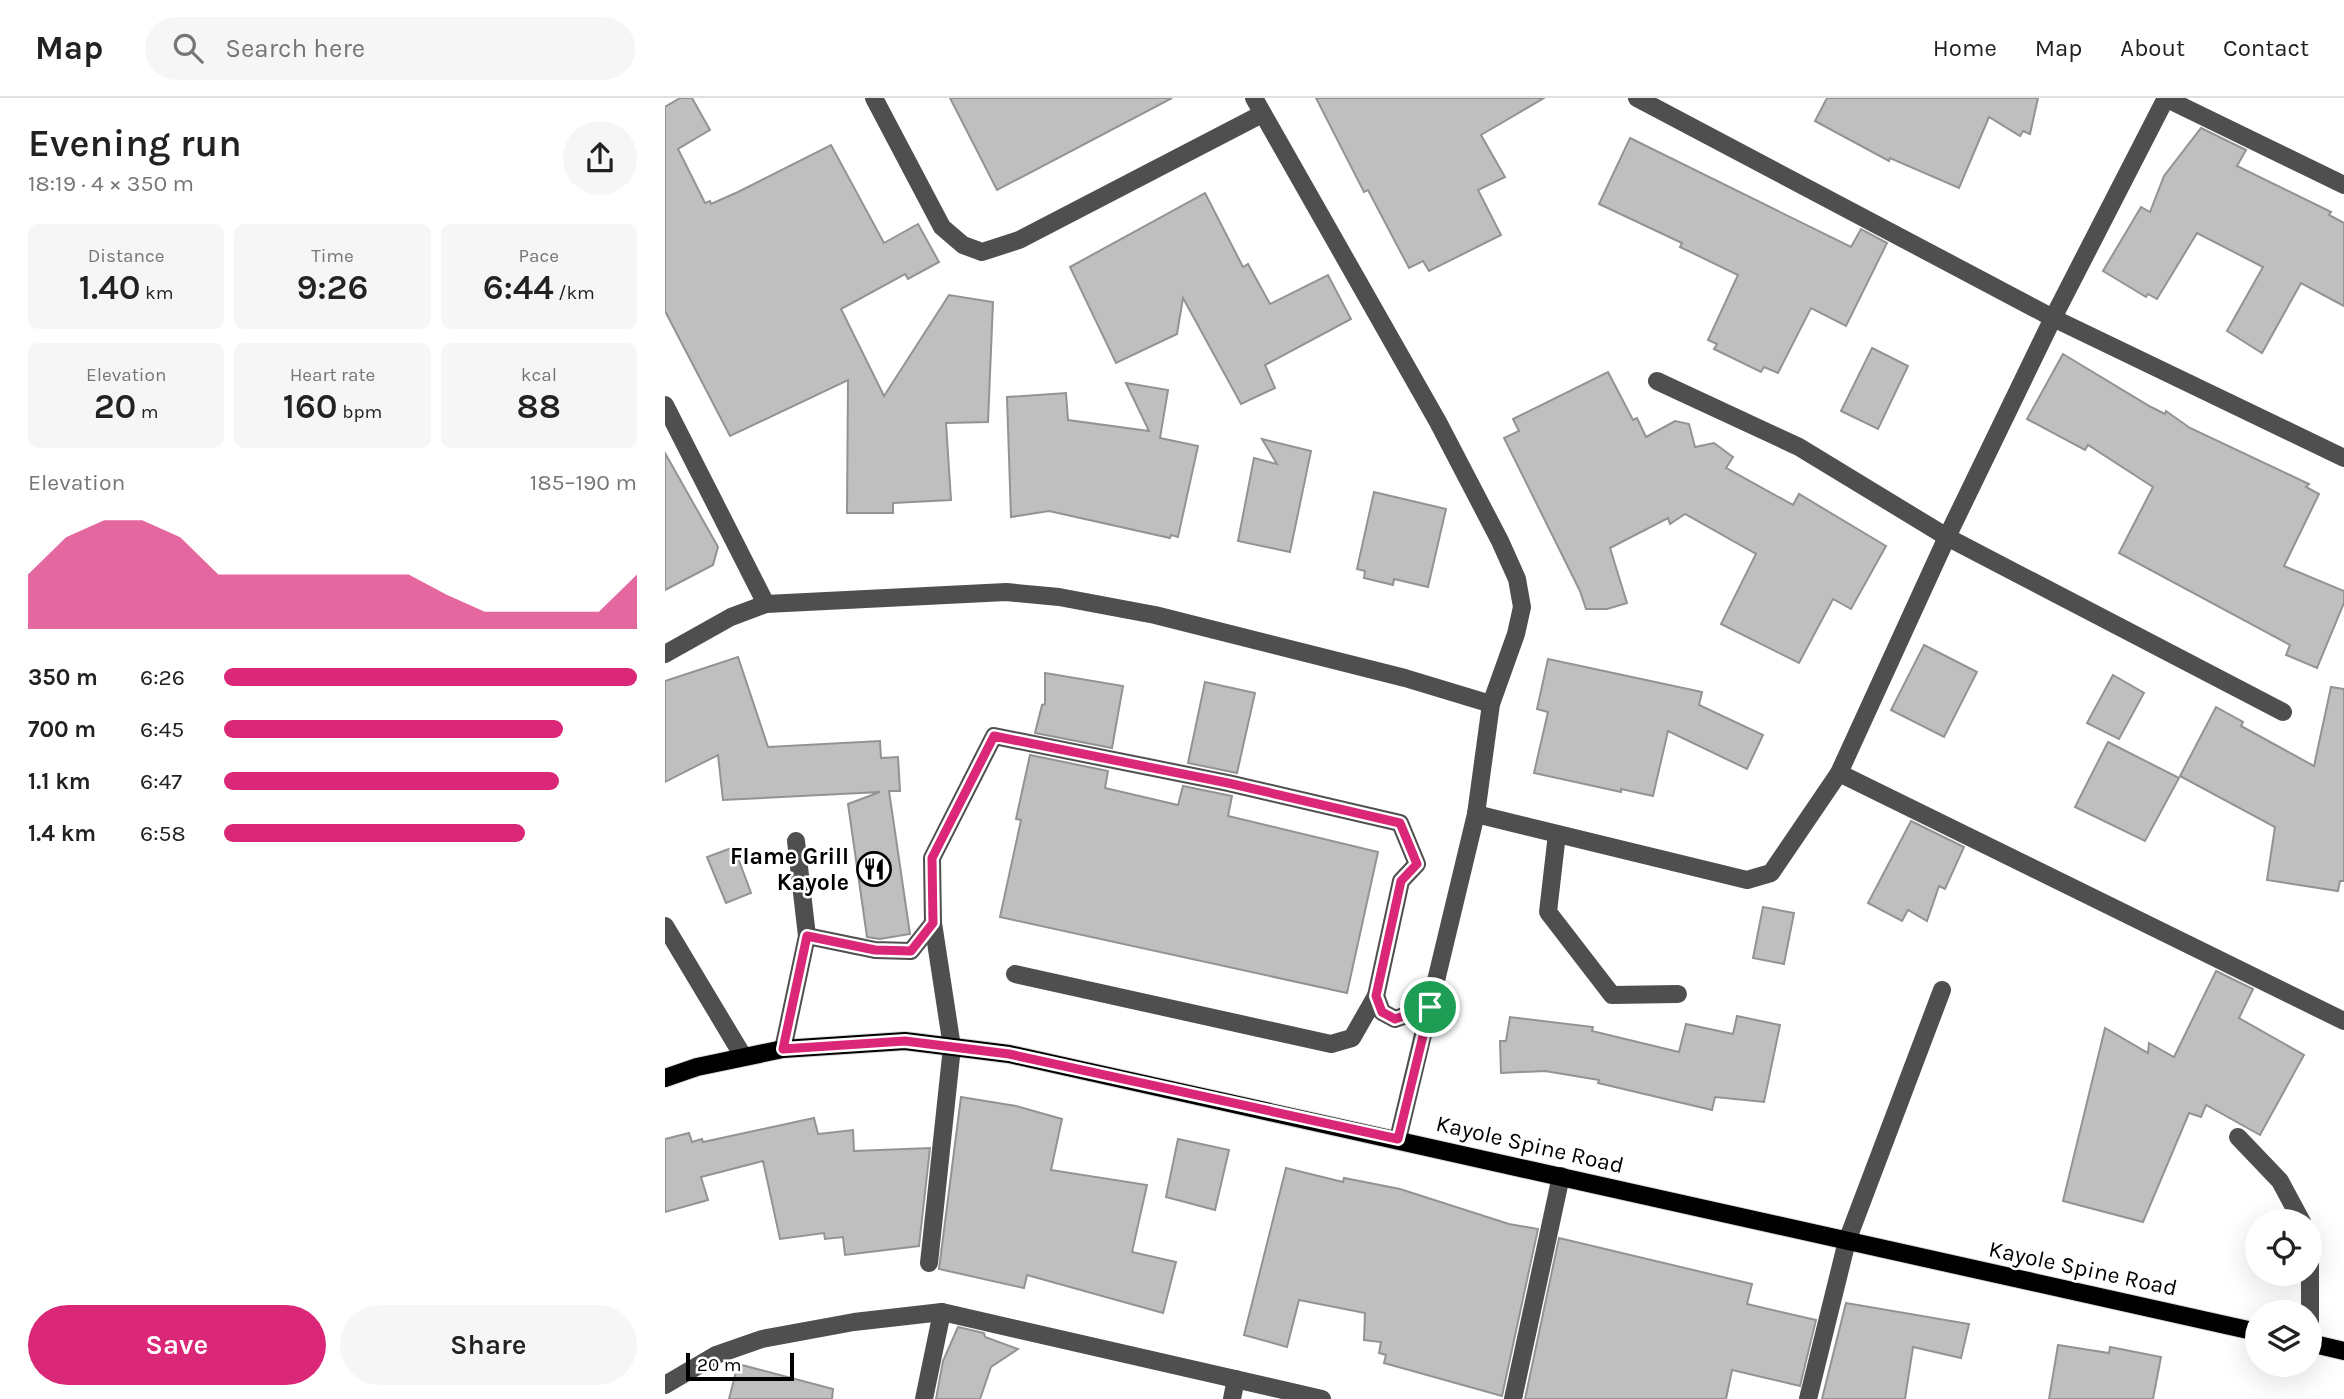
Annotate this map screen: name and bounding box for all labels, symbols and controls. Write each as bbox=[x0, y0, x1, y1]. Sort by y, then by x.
search box bbox=[145, 17, 635, 80]
text: Map bbox=[35, 29, 103, 67]
icon: search bbox=[169, 29, 207, 67]
text: Search here bbox=[225, 33, 365, 64]
text: Home bbox=[1933, 34, 1997, 62]
text: Map bbox=[2035, 34, 2082, 62]
text: About bbox=[2120, 34, 2185, 62]
text: Contact bbox=[2223, 34, 2309, 62]
text: Evening run bbox=[28, 121, 242, 166]
button: share bbox=[563, 121, 637, 195]
text: 18:19 · 4 × 350 m bbox=[28, 170, 194, 197]
text: Distance bbox=[88, 245, 165, 267]
text: Time bbox=[311, 245, 354, 267]
text: Pace bbox=[519, 245, 559, 267]
text: 1.40 bbox=[79, 267, 140, 308]
text: 9:26 bbox=[297, 267, 368, 308]
text: 6:44 bbox=[483, 267, 554, 308]
text: km bbox=[140, 282, 173, 304]
text: /km bbox=[554, 282, 595, 304]
text: Elevation bbox=[86, 364, 166, 386]
text: Heart rate bbox=[290, 364, 375, 386]
text: kcal bbox=[521, 364, 557, 386]
text: 20 bbox=[94, 386, 136, 427]
text: 160 bbox=[283, 386, 338, 427]
text: 88 bbox=[517, 386, 561, 427]
text: m bbox=[136, 401, 159, 423]
text: bpm bbox=[338, 401, 382, 423]
text: Elevation bbox=[28, 469, 125, 496]
text: 185–190 m bbox=[530, 469, 637, 496]
text: 350 m bbox=[28, 664, 98, 691]
text: 6:26 bbox=[140, 664, 185, 691]
text: 700 m bbox=[28, 716, 96, 743]
text: 6:45 bbox=[140, 716, 184, 743]
text: 1.1 km bbox=[28, 768, 91, 795]
text: 6:47 bbox=[140, 768, 182, 795]
text: 1.4 km bbox=[28, 820, 96, 847]
text: 6:58 bbox=[140, 820, 186, 847]
place label: Flame Grill Kayole bbox=[730, 843, 849, 896]
restaurant icon: Flame Grill Kayole bbox=[855, 850, 893, 888]
pin bbox=[1400, 977, 1460, 1037]
icon: arrive bbox=[1411, 988, 1449, 1026]
street label: Kayole Spine Road bbox=[1433, 1110, 1626, 1179]
map controls bbox=[2245, 1209, 2322, 1377]
button: locate bbox=[2245, 1209, 2322, 1286]
street label: Kayole Spine Road bbox=[1986, 1235, 2180, 1302]
button: layers bbox=[2245, 1300, 2322, 1377]
button: Save bbox=[28, 1305, 326, 1385]
button: Share bbox=[340, 1305, 637, 1385]
scale bar bbox=[686, 1350, 795, 1382]
text: 20 m bbox=[697, 1354, 742, 1376]

